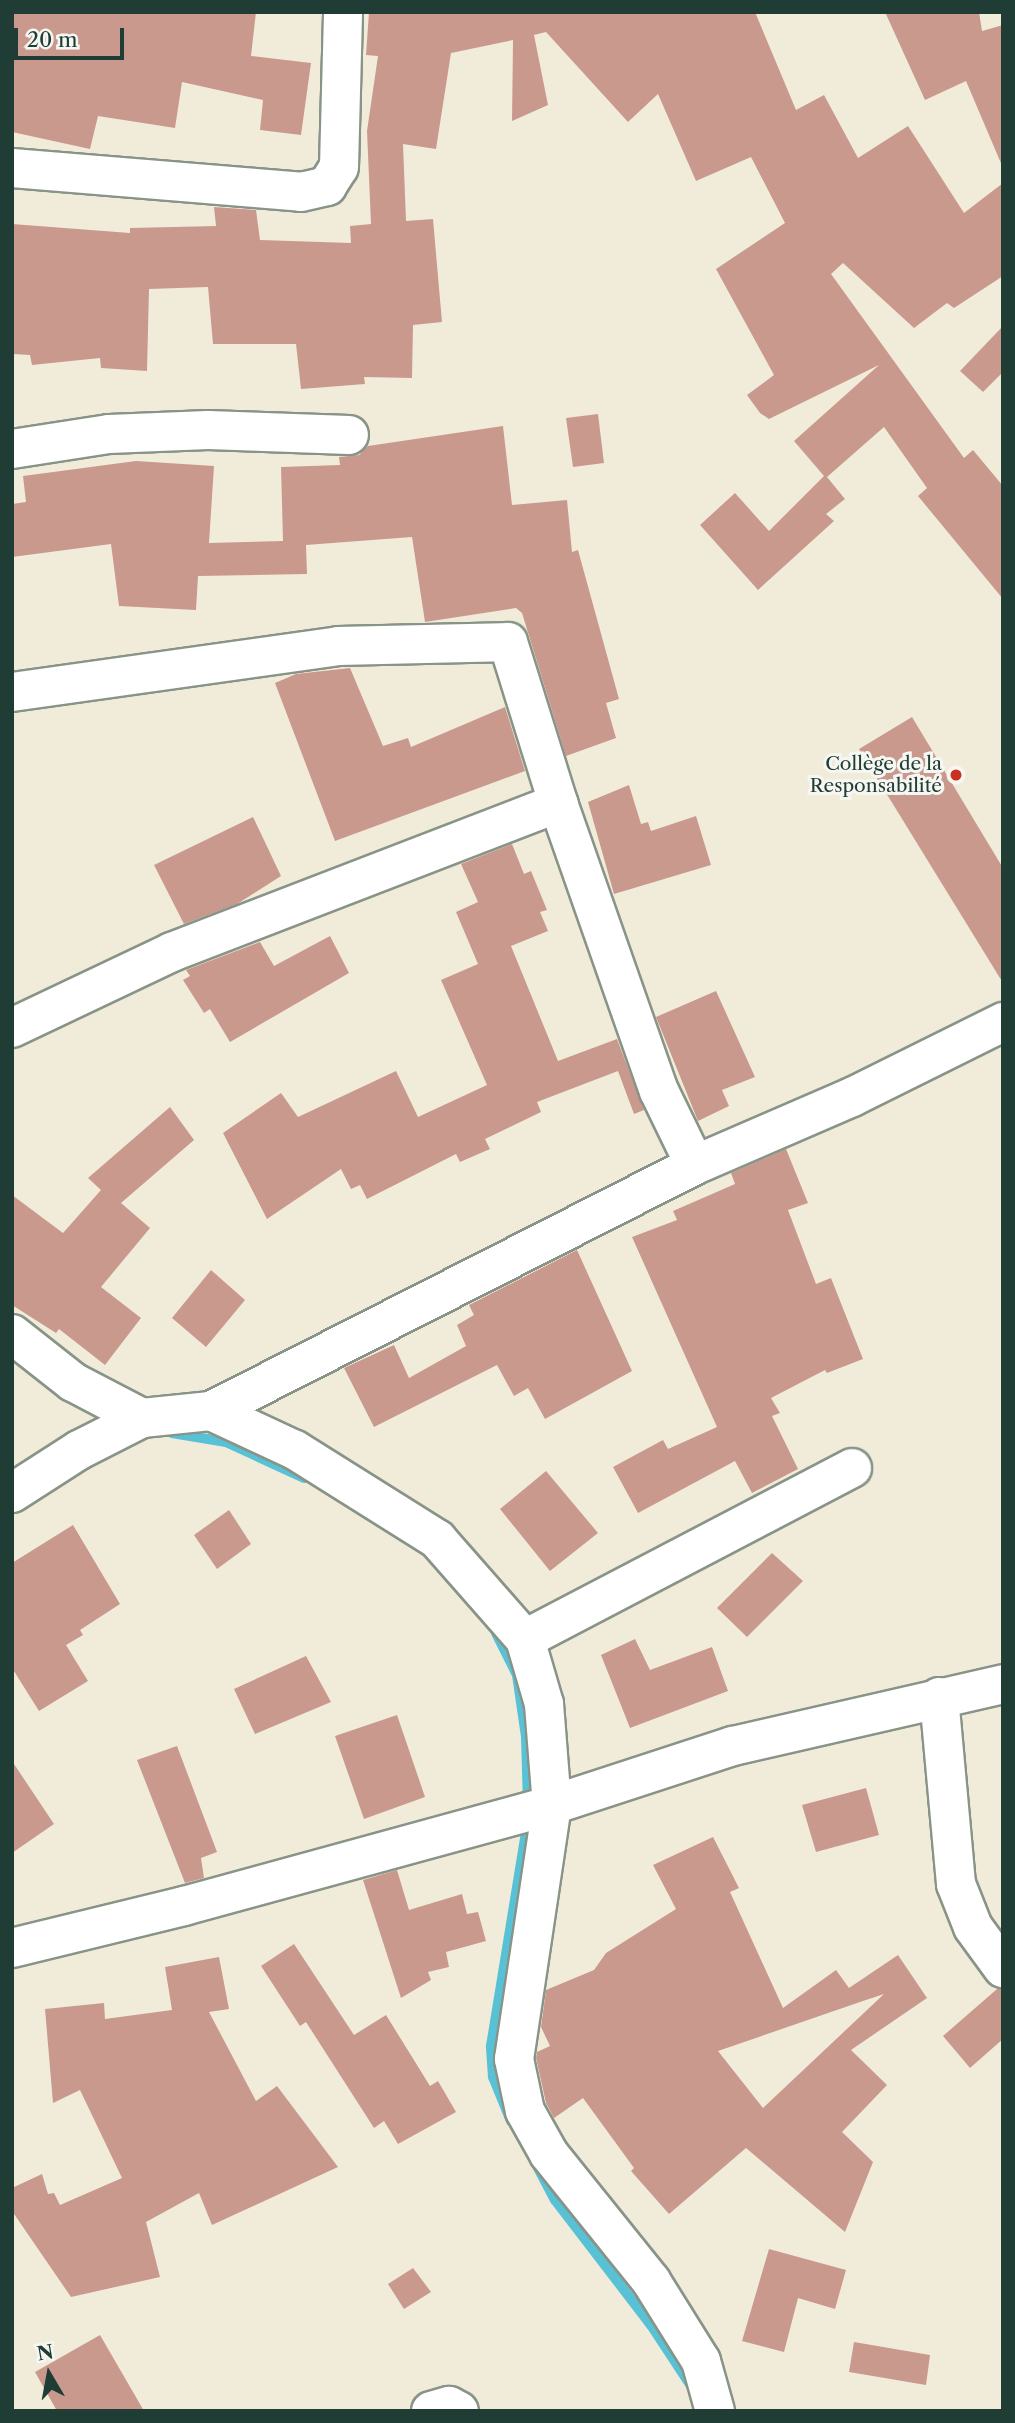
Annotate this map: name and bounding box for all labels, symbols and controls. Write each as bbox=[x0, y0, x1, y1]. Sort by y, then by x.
scale bar bbox=[18, 14, 128, 58]
text: 20 m bbox=[27, 27, 78, 52]
place label: Collège de la Responsabilité bbox=[810, 753, 942, 797]
marker: Collège de la Responsabilité bbox=[948, 767, 964, 783]
north arrow bbox=[14, 2339, 84, 2409]
text: N bbox=[35, 2340, 55, 2366]

